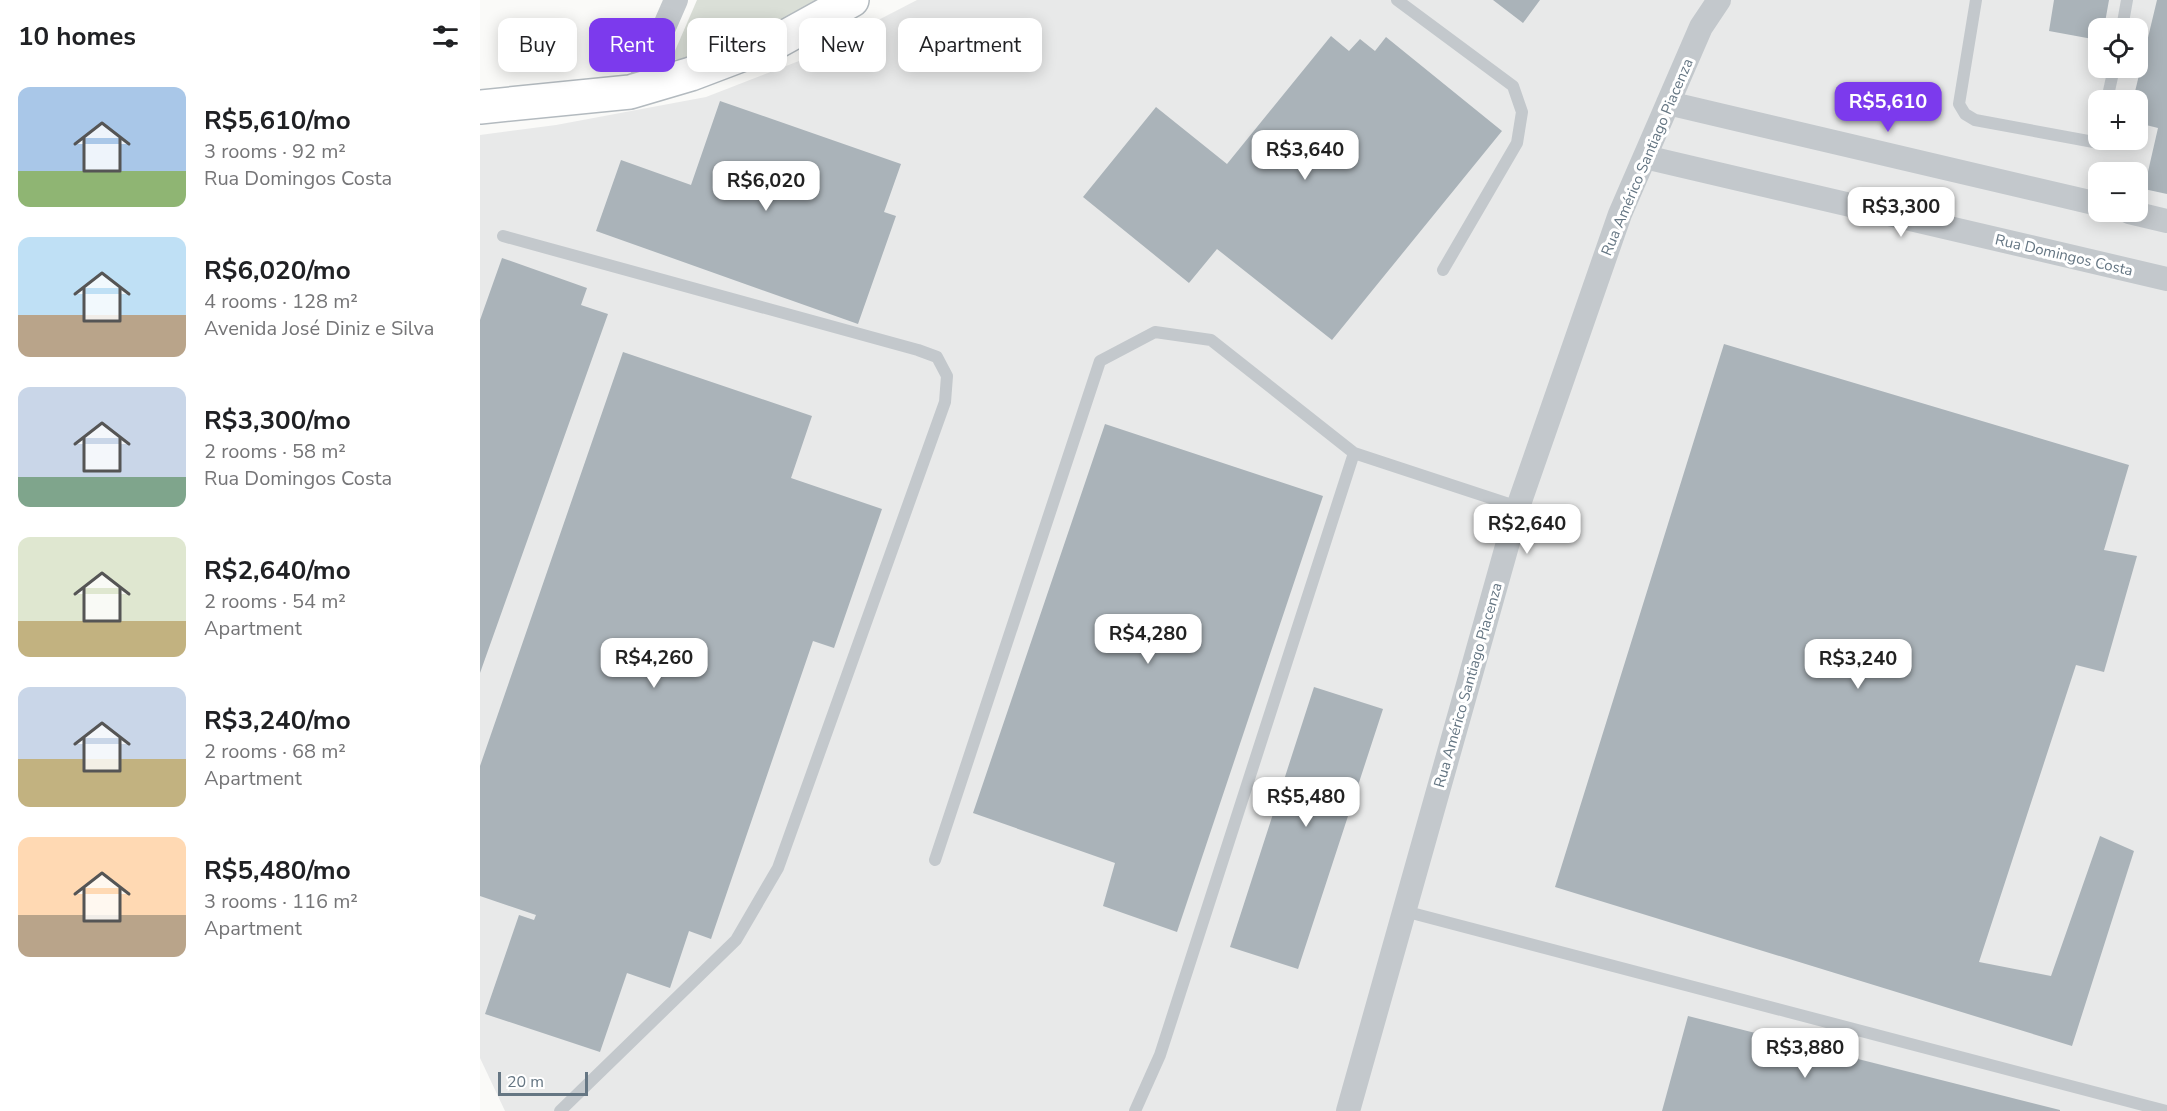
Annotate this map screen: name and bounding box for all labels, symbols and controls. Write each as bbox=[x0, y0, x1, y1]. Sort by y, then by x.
chip: Buy bbox=[498, 18, 577, 72]
chip: Rent bbox=[589, 18, 675, 72]
chip: Filters bbox=[687, 18, 787, 72]
chip: New bbox=[799, 18, 886, 72]
chip: Apartment bbox=[898, 18, 1042, 72]
map controls bbox=[2088, 18, 2148, 222]
button: locate bbox=[2088, 18, 2148, 78]
text: 10 homes bbox=[18, 19, 136, 54]
icon: filters bbox=[429, 20, 462, 53]
street label: Rua Américo Santiago Piacenza bbox=[1596, 55, 1698, 259]
pin: R$5,610 bbox=[1833, 82, 1943, 133]
text: R$5,610 bbox=[1849, 88, 1927, 115]
button: + bbox=[2088, 90, 2148, 150]
text: R$5,610/mo bbox=[204, 103, 351, 138]
icon: home bbox=[66, 111, 138, 183]
pin: R$3,640 bbox=[1250, 130, 1360, 181]
text: R$3,640 bbox=[1266, 136, 1344, 163]
text: 3 rooms · 92 m² bbox=[204, 138, 346, 165]
pin: R$6,020 bbox=[711, 161, 821, 212]
button: − bbox=[2088, 162, 2148, 222]
text: Rua Domingos Costa bbox=[204, 165, 392, 192]
text: R$6,020 bbox=[727, 167, 805, 194]
pin: R$3,300 bbox=[1846, 187, 1956, 238]
text: R$3,300 bbox=[1862, 193, 1940, 220]
street label: Rua Domingos Costa bbox=[1993, 229, 2135, 281]
text: R$6,020/mo bbox=[204, 253, 351, 288]
icon: home bbox=[66, 261, 138, 333]
text: 4 rooms · 128 m² bbox=[204, 288, 358, 315]
text: Avenida José Diniz e Silva bbox=[204, 315, 434, 342]
text: R$3,300/mo bbox=[204, 403, 351, 438]
icon: home bbox=[66, 411, 138, 483]
text: 2 rooms · 58 m² bbox=[204, 438, 346, 465]
text: Rua Domingos Costa bbox=[204, 465, 392, 492]
pin: R$2,640 bbox=[1472, 504, 1582, 555]
text: R$2,640 bbox=[1488, 510, 1566, 537]
text: R$2,640/mo bbox=[204, 553, 351, 588]
icon: home bbox=[66, 561, 138, 633]
street label: Rua Américo Santiago Piacenza bbox=[1429, 580, 1507, 790]
text: 2 rooms · 54 m² bbox=[204, 588, 346, 615]
pin: R$4,280 bbox=[1093, 614, 1203, 665]
text: Apartment bbox=[204, 615, 302, 642]
text: R$4,280 bbox=[1109, 620, 1187, 647]
pin: R$4,260 bbox=[599, 638, 709, 689]
pin: R$3,240 bbox=[1803, 639, 1913, 690]
text: R$4,260 bbox=[615, 644, 693, 671]
text: R$3,240 bbox=[1819, 645, 1897, 672]
text: R$3,240/mo bbox=[204, 703, 351, 738]
icon: home bbox=[66, 711, 138, 783]
text: 2 rooms · 68 m² bbox=[204, 738, 346, 765]
text: Apartment bbox=[204, 765, 302, 792]
pin: R$5,480 bbox=[1251, 777, 1361, 828]
text: R$5,480 bbox=[1267, 783, 1345, 810]
text: R$5,480/mo bbox=[204, 853, 351, 888]
icon: home bbox=[66, 861, 138, 933]
text: 3 rooms · 116 m² bbox=[204, 888, 358, 915]
text: Apartment bbox=[204, 915, 302, 942]
pin: R$3,880 bbox=[1750, 1028, 1860, 1079]
text: R$3,880 bbox=[1766, 1034, 1844, 1061]
scale bar bbox=[498, 1069, 588, 1096]
text: 20 m bbox=[507, 1071, 544, 1093]

